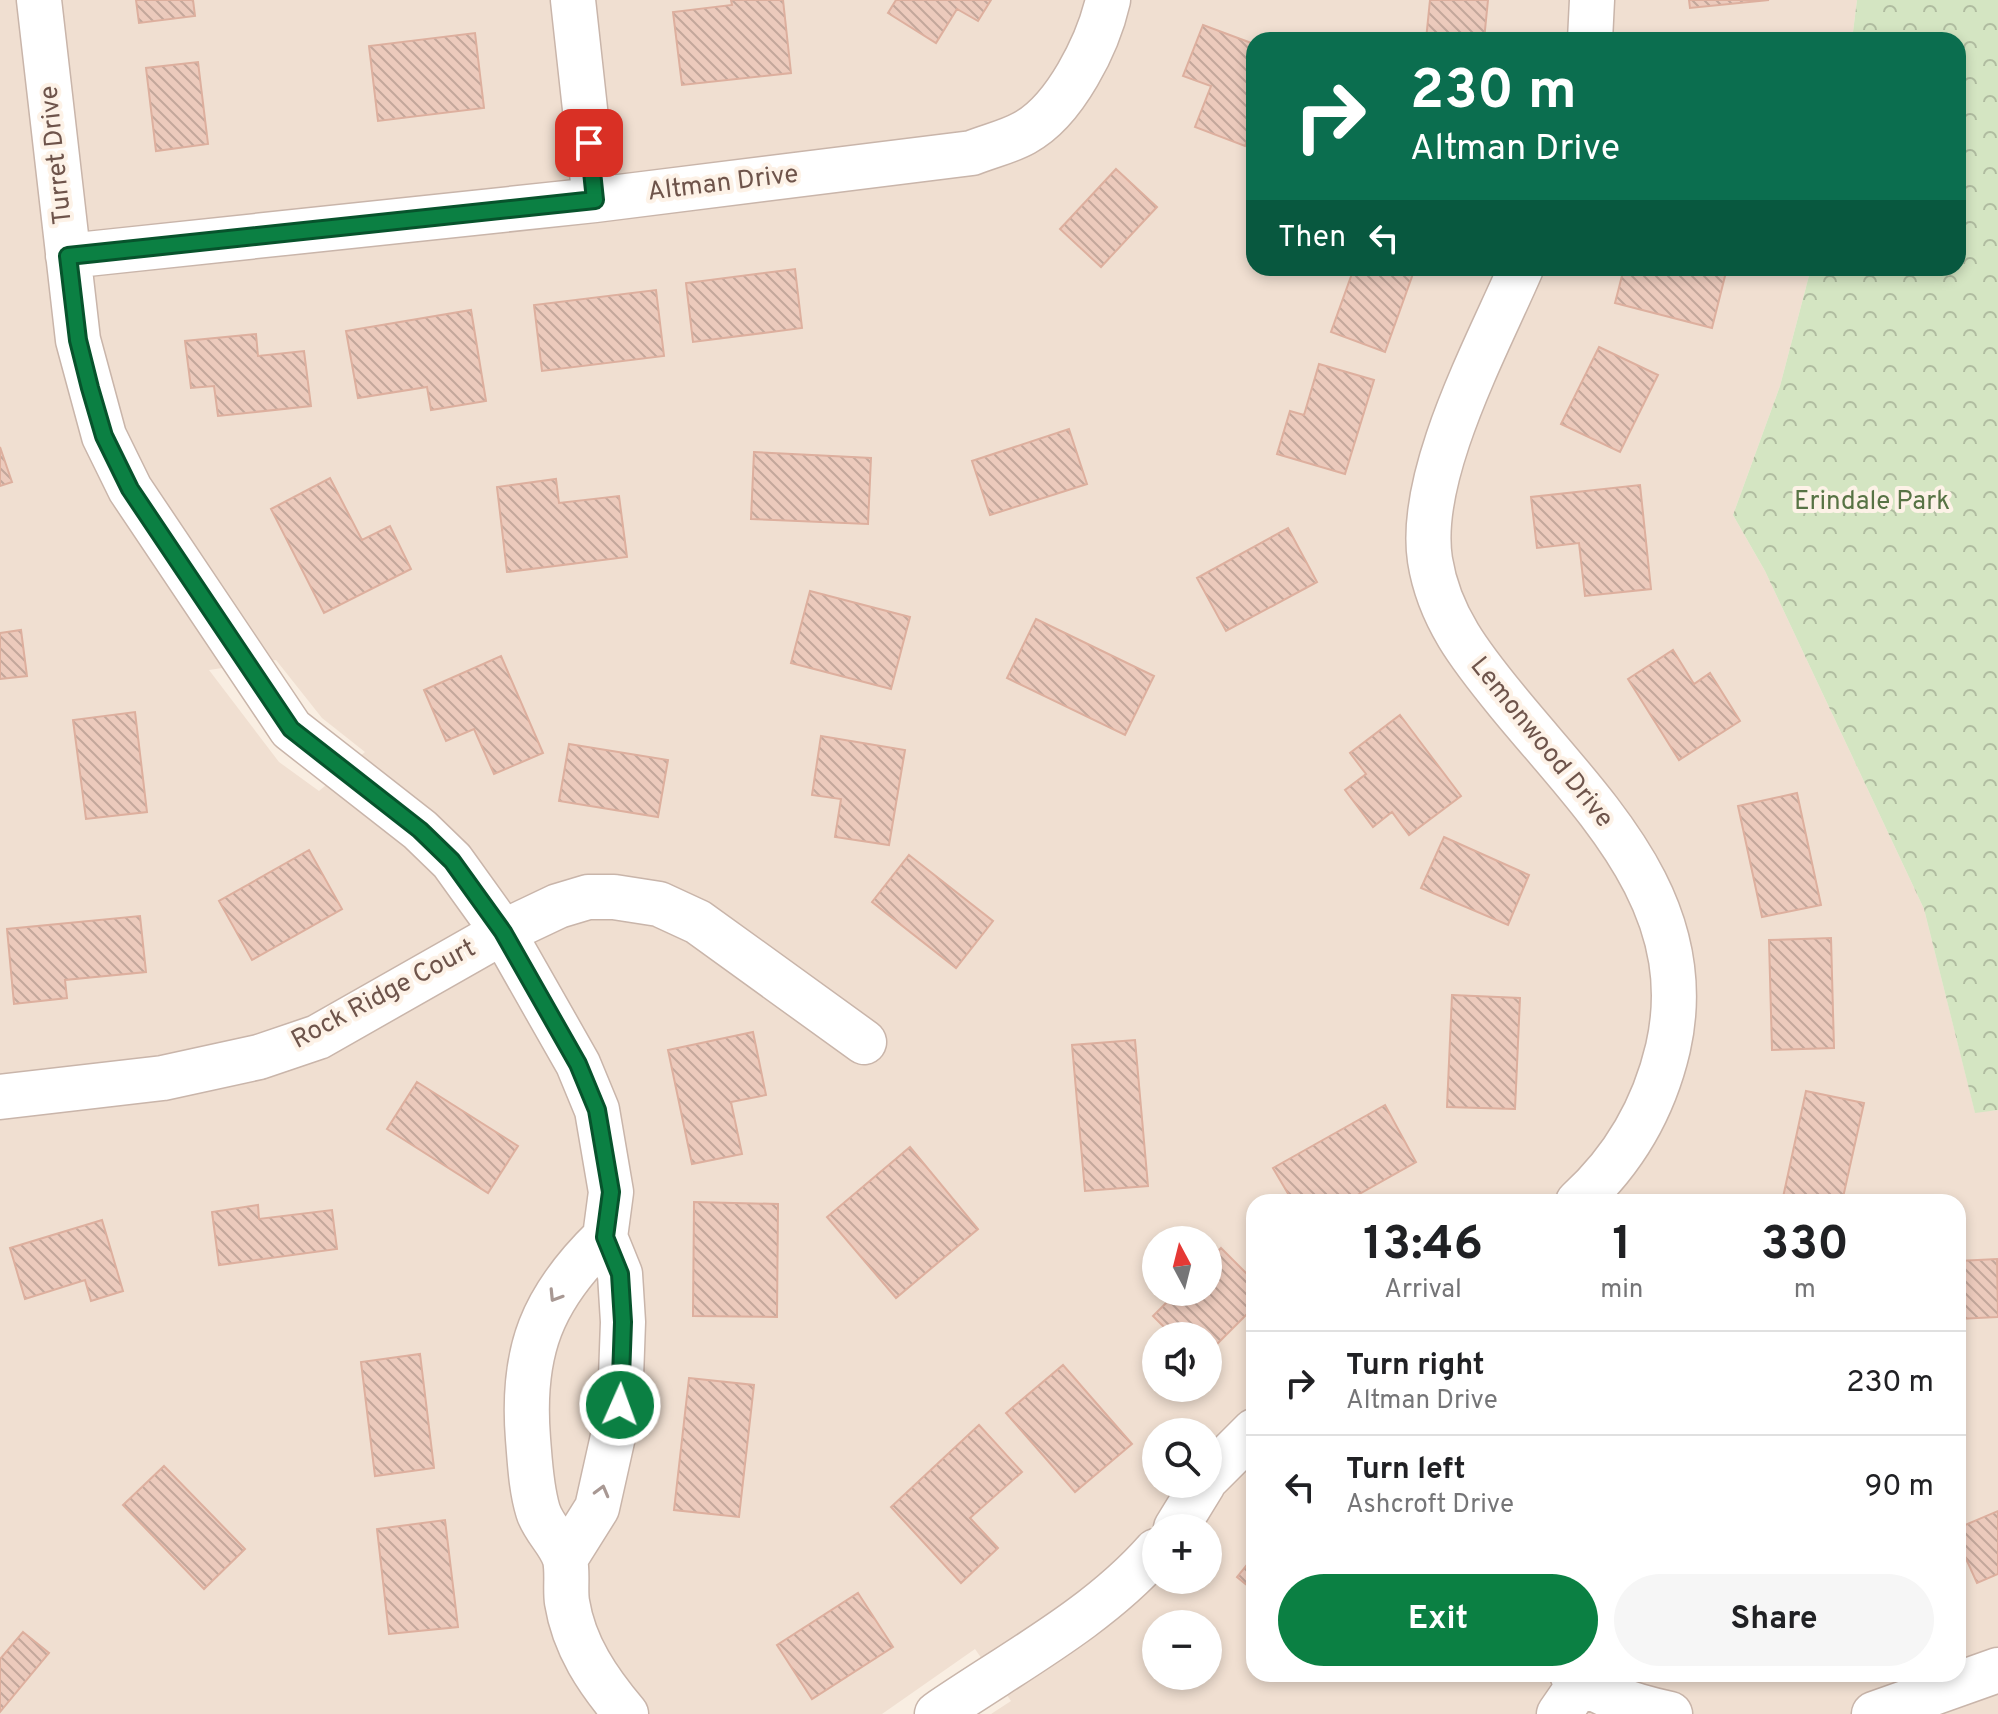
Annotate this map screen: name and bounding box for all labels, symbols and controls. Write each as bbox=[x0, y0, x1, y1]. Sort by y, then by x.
text: 230 m bbox=[1410, 58, 1577, 128]
icon: right bbox=[1278, 64, 1382, 168]
street label: Turret Drive bbox=[33, 84, 81, 226]
pin bbox=[555, 109, 623, 177]
icon: arrive bbox=[567, 121, 611, 165]
text: Altman Drive bbox=[1410, 127, 1620, 173]
street label: Altman Drive bbox=[646, 158, 800, 210]
icon: left bbox=[1362, 216, 1406, 260]
text: Then bbox=[1278, 220, 1346, 257]
park label: Erindale Park bbox=[1794, 486, 1950, 519]
street label: Lemonwood Drive bbox=[1462, 651, 1620, 835]
street label: Rock Ridge Court bbox=[286, 932, 482, 1058]
text: 13:46 bbox=[1363, 1216, 1483, 1276]
text: 1 bbox=[1612, 1216, 1631, 1276]
text: 330 bbox=[1761, 1216, 1849, 1276]
north arrow bbox=[1142, 1226, 1222, 1306]
map controls bbox=[1142, 1226, 1222, 1690]
text: Arrival bbox=[1384, 1274, 1462, 1307]
text: min bbox=[1600, 1274, 1643, 1307]
text: m bbox=[1794, 1274, 1816, 1307]
one-way arrow bbox=[549, 1287, 564, 1302]
button: sound bbox=[1142, 1322, 1222, 1402]
text: Turn right bbox=[1346, 1348, 1484, 1385]
icon: right bbox=[1278, 1361, 1322, 1405]
position arrow bbox=[578, 1363, 662, 1447]
text: 230 m bbox=[1846, 1365, 1934, 1402]
text: Altman Drive bbox=[1346, 1385, 1498, 1418]
button: search bbox=[1142, 1418, 1222, 1498]
text: Turn left bbox=[1346, 1452, 1466, 1489]
icon: left bbox=[1278, 1465, 1322, 1509]
text: 90 m bbox=[1865, 1469, 1934, 1506]
one-way arrow bbox=[593, 1485, 609, 1499]
text: Ashcroft Drive bbox=[1346, 1489, 1514, 1522]
button: + bbox=[1142, 1514, 1222, 1594]
button: Exit bbox=[1278, 1574, 1598, 1666]
button: Share bbox=[1614, 1574, 1934, 1666]
button: − bbox=[1142, 1610, 1222, 1690]

